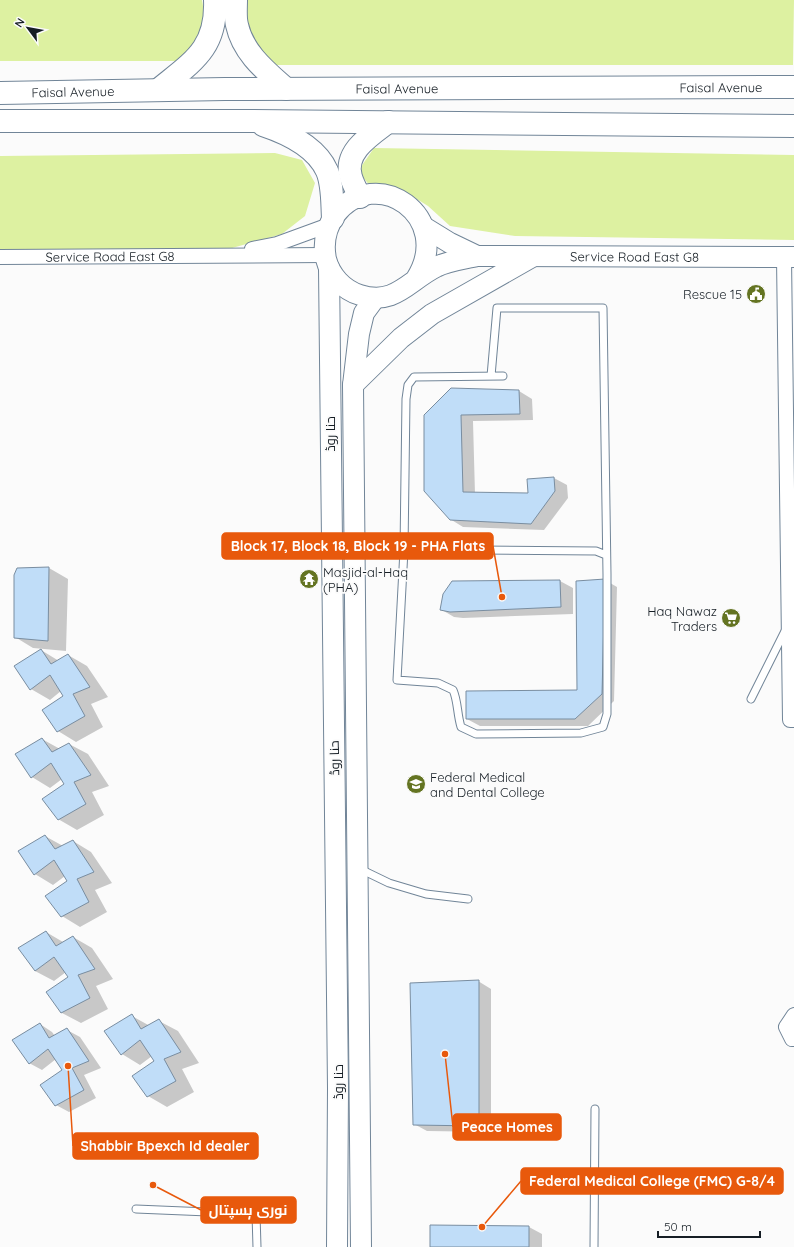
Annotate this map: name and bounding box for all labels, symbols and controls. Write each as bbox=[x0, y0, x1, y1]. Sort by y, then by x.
north arrow bbox=[8, 8, 48, 48]
text: N bbox=[11, 16, 28, 30]
street label: Faisal Avenue bbox=[679, 79, 762, 95]
street label: Faisal Avenue bbox=[355, 80, 438, 97]
street label: Faisal Avenue bbox=[31, 83, 115, 100]
street label: Service Road East G8 bbox=[45, 248, 175, 265]
street label: Service Road East G8 bbox=[570, 248, 699, 265]
public building icon: Rescue 15 bbox=[745, 283, 767, 305]
place label: Rescue 15 bbox=[683, 286, 742, 302]
street label: حنا روڈ bbox=[322, 416, 338, 452]
callout: Block 17, Block 18, Block 19 - PHA Flats bbox=[222, 533, 493, 559]
text: Block 17, Block 18, Block 19 - PHA Flats bbox=[231, 537, 486, 555]
place label: Masjid-al-Haq (PHA) bbox=[323, 564, 408, 595]
temple icon: Masjid-al-Haq (PHA) bbox=[298, 568, 320, 590]
place label: Haq Nawaz Traders bbox=[647, 603, 717, 634]
supermarket icon: Haq Nawaz Traders bbox=[720, 607, 742, 629]
street label: حنا روڈ bbox=[326, 740, 342, 776]
place label: Federal Medical and Dental College bbox=[430, 769, 545, 800]
school or university icon: Federal Medical and Dental College bbox=[405, 773, 427, 795]
street label: حنا روڈ bbox=[330, 1064, 346, 1100]
callout: Peace Homes bbox=[453, 1114, 561, 1140]
text: Peace Homes bbox=[461, 1118, 553, 1136]
callout: Shabbir Bpexch Id dealer bbox=[73, 1133, 258, 1159]
text: Shabbir Bpexch Id dealer bbox=[80, 1137, 250, 1155]
callout: Federal Medical College (FMC) G-8/4 bbox=[521, 1168, 783, 1194]
text: Federal Medical College (FMC) G-8/4 bbox=[529, 1172, 775, 1190]
callout: نوری ہسپتال bbox=[201, 1197, 296, 1223]
text: نوری ہسپتال bbox=[209, 1201, 287, 1220]
scale bar bbox=[658, 1213, 760, 1239]
text: 50 m bbox=[664, 1219, 692, 1234]

